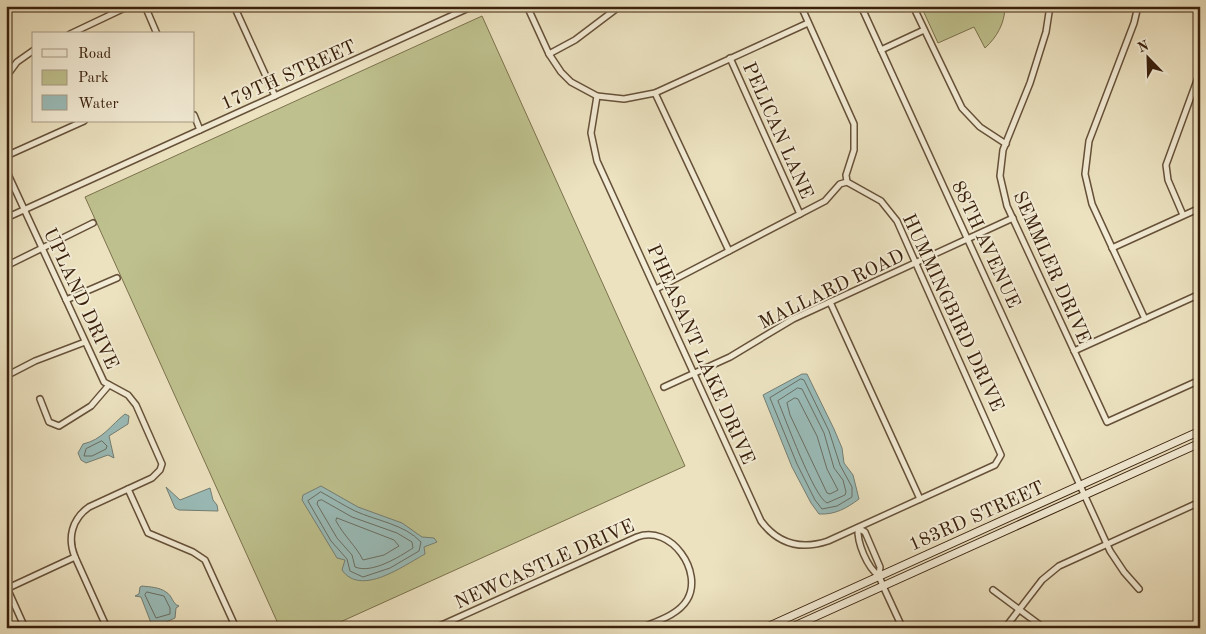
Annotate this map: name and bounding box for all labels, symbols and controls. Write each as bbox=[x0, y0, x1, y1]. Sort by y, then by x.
legend bbox=[32, 32, 195, 122]
north arrow bbox=[1124, 32, 1174, 82]
street label: 179TH STREET bbox=[219, 38, 359, 115]
text: N bbox=[1136, 38, 1151, 55]
text: Road bbox=[78, 47, 112, 62]
street label: PELICAN LANE bbox=[738, 60, 815, 202]
text: Park bbox=[78, 71, 109, 86]
text: Water bbox=[78, 97, 119, 112]
street label: 88TH AVENUE bbox=[947, 179, 1022, 311]
street label: SEMMLER DRIVE bbox=[1008, 189, 1093, 347]
street label: HUMMINGBIRD DRIVE bbox=[898, 211, 1006, 415]
street label: UPLAND DRIVE bbox=[39, 226, 121, 373]
street label: PHEASANT LAKE DRIVE bbox=[643, 242, 757, 468]
street label: MALLARD ROAD bbox=[756, 247, 908, 334]
street label: 183RD STREET bbox=[907, 479, 1047, 556]
street label: NEWCASTLE DRIVE bbox=[452, 517, 638, 614]

